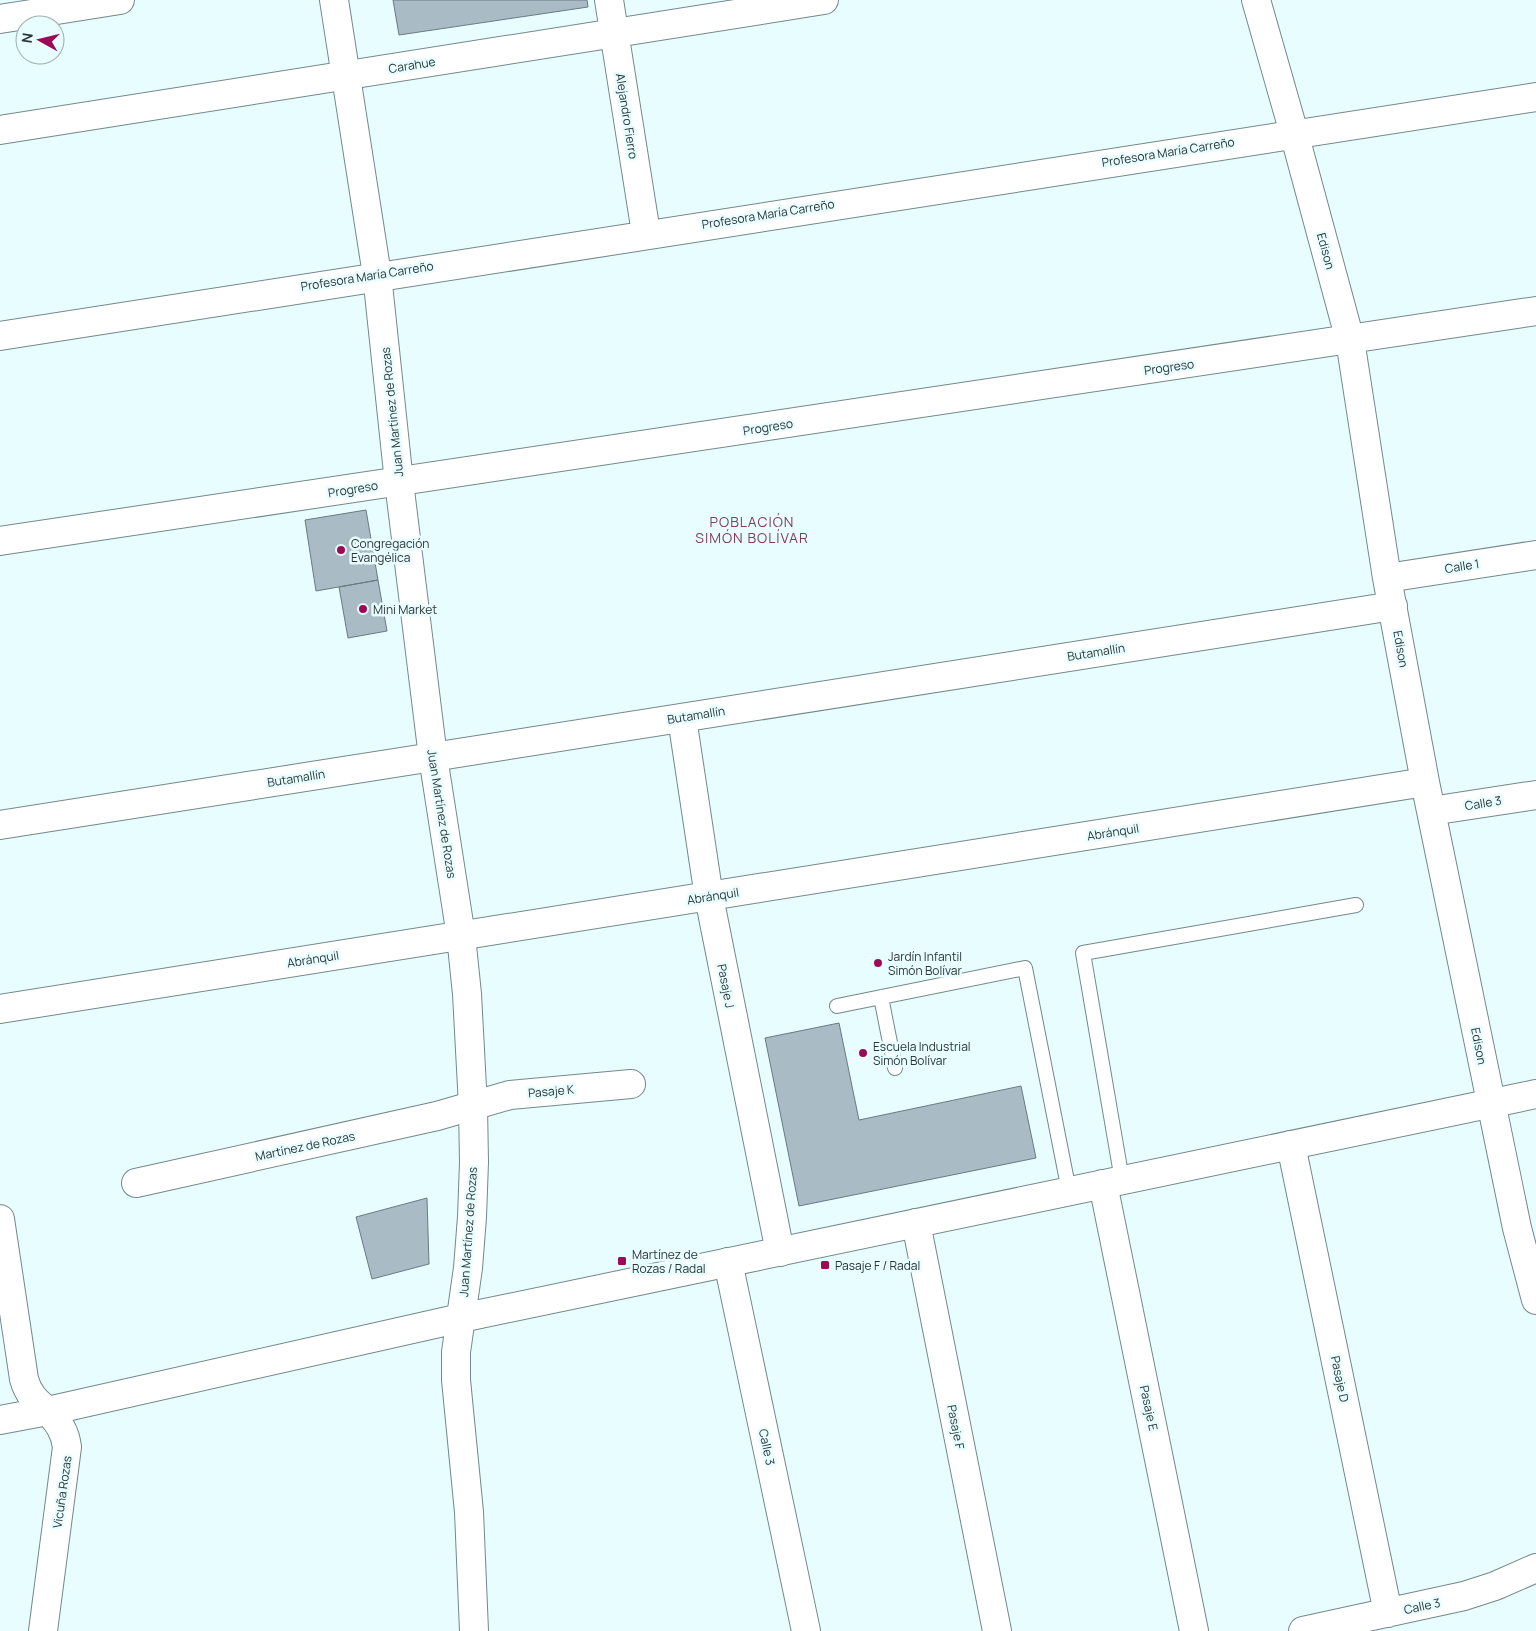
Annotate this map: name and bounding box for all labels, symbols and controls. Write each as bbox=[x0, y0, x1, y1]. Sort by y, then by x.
north arrow bbox=[15, 15, 65, 65]
text: N bbox=[17, 32, 37, 44]
street label: Carahue bbox=[387, 53, 437, 77]
street label: Alejandro Fierro bbox=[612, 72, 642, 160]
street label: Profesora María Carreño bbox=[1100, 133, 1236, 171]
street label: Profesora María Carreño bbox=[700, 195, 836, 233]
street label: Edison bbox=[1313, 231, 1339, 271]
street label: Profesora María Carreño bbox=[299, 257, 435, 295]
street label: Juan Martínez de Rozas bbox=[377, 346, 407, 478]
street label: Progreso bbox=[1143, 355, 1195, 379]
street label: Progreso bbox=[742, 415, 794, 439]
street label: Progreso bbox=[327, 477, 379, 501]
district label: POBLACIÓN SIMÓN BOLÍVAR bbox=[695, 512, 809, 547]
place label: Congregación Evangélica bbox=[351, 535, 429, 566]
marker: Congregación Evangélica bbox=[335, 544, 347, 556]
street label: Calle 1 bbox=[1443, 555, 1481, 577]
place label: Mini Market bbox=[373, 601, 437, 618]
marker: Mini Market bbox=[357, 603, 369, 615]
street label: Edison bbox=[1389, 629, 1413, 669]
street label: Butamallín bbox=[1066, 639, 1126, 665]
street label: Butamallín bbox=[666, 702, 726, 728]
street label: Juan Martínez de Rozas bbox=[423, 748, 461, 880]
street label: Butamallín bbox=[266, 765, 326, 791]
street label: Calle 3 bbox=[1463, 792, 1503, 814]
street label: Abránquil bbox=[1086, 820, 1140, 844]
street label: Abránquil bbox=[686, 884, 740, 908]
street label: Abránquil bbox=[286, 947, 340, 971]
place label: Jardín Infantil Simón Bolívar bbox=[888, 948, 962, 979]
marker: Jardín Infantil Simón Bolívar bbox=[872, 957, 884, 969]
street label: Pasaje J bbox=[713, 962, 739, 1010]
street label: Edison bbox=[1467, 1026, 1491, 1066]
place label: Escuela Industrial Simón Bolívar bbox=[873, 1038, 971, 1069]
marker: Escuela Industrial Simón Bolívar bbox=[857, 1047, 869, 1059]
street label: Pasaje K bbox=[527, 1080, 576, 1101]
street label: Martínez de Rozas bbox=[254, 1127, 356, 1165]
street label: Juan Martínez de Rozas bbox=[455, 1166, 481, 1298]
place label: Martínez de Rozas / Radal bbox=[632, 1246, 706, 1277]
marker: Martínez de Rozas / Radal bbox=[616, 1255, 628, 1267]
place label: Pasaje F / Radal bbox=[835, 1257, 920, 1274]
marker: Pasaje F / Radal bbox=[819, 1259, 831, 1271]
street label: Pasaje D bbox=[1327, 1354, 1353, 1404]
street label: Pasaje E bbox=[1136, 1384, 1162, 1432]
street label: Pasaje F bbox=[943, 1403, 969, 1451]
street label: Calle 3 bbox=[755, 1427, 779, 1467]
street label: Vicuña Rozas bbox=[48, 1455, 76, 1529]
street label: Calle 3 bbox=[1402, 1594, 1442, 1618]

